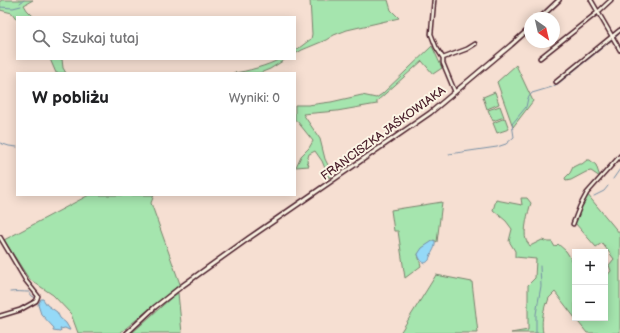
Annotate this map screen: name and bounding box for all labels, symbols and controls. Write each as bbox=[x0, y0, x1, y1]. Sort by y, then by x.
north arrow bbox=[524, 12, 560, 48]
search box bbox=[16, 16, 296, 60]
icon: search bbox=[30, 27, 52, 49]
text: Szukaj tutaj bbox=[62, 29, 139, 48]
street label: FRANCISZKA JAŚKOWIAKA bbox=[317, 81, 449, 184]
text: W pobliżu bbox=[32, 88, 109, 108]
text: Wyniki: 0 bbox=[229, 90, 280, 106]
map controls bbox=[572, 249, 608, 321]
button: + bbox=[572, 249, 608, 285]
button: − bbox=[572, 285, 608, 321]

